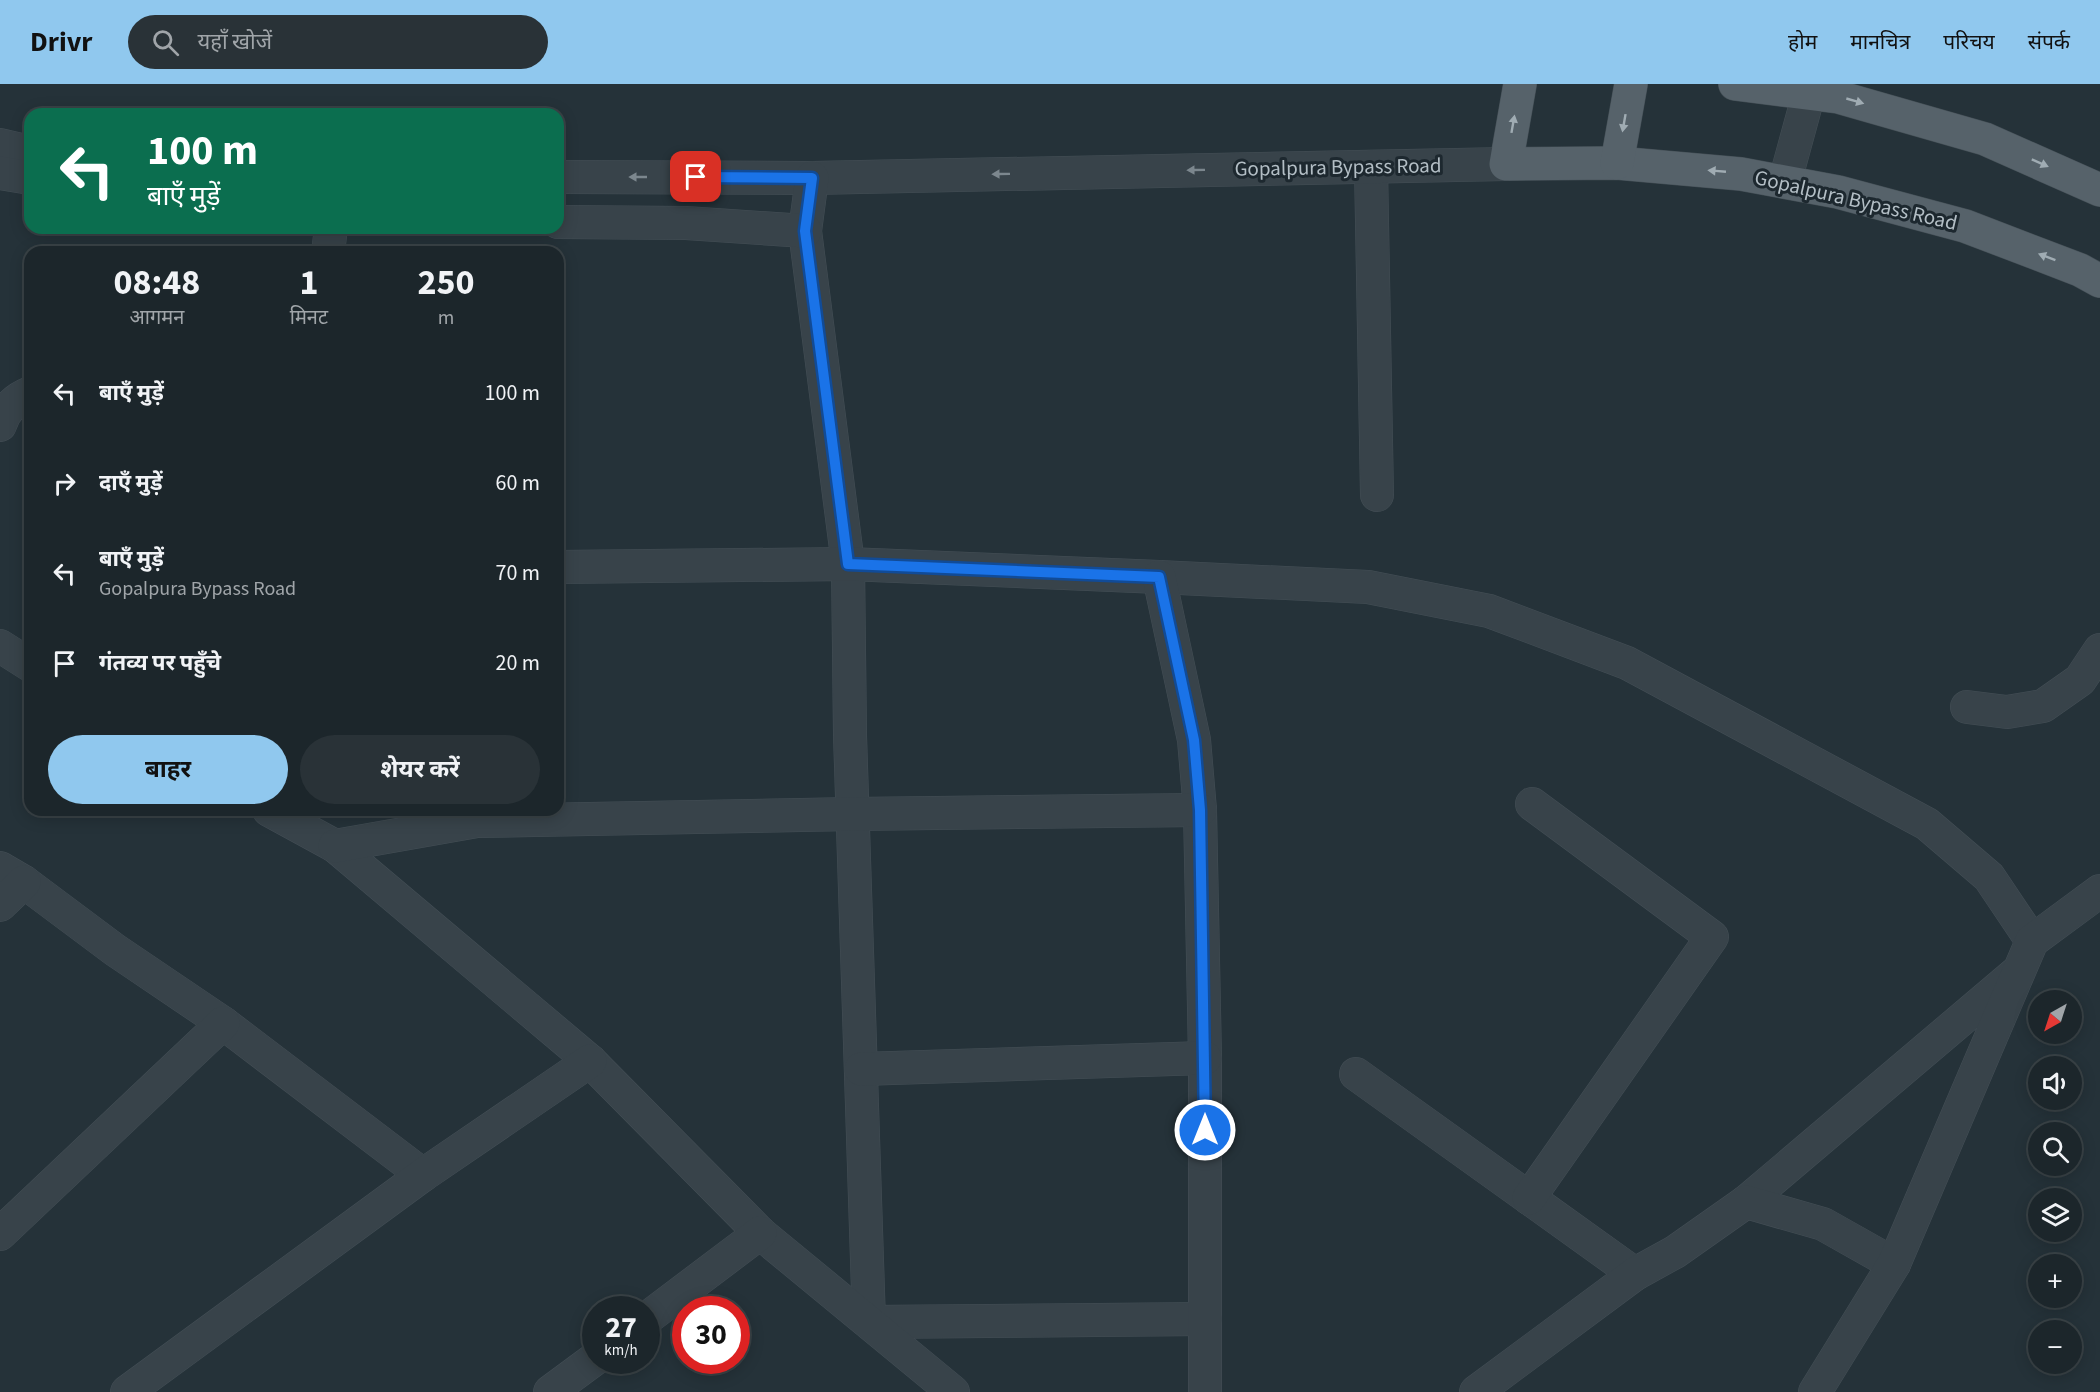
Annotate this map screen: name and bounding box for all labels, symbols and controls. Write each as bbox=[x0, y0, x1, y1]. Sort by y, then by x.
search box bbox=[128, 15, 548, 69]
text: Drivr bbox=[30, 22, 92, 62]
icon: search bbox=[149, 26, 182, 59]
text: यहाँ खोजें bbox=[197, 26, 272, 58]
text: होम bbox=[1788, 27, 1817, 57]
text: मानचित्र bbox=[1850, 27, 1910, 57]
text: परिचय bbox=[1943, 27, 1995, 57]
text: संपर्क bbox=[2028, 27, 2070, 57]
one-way arrow bbox=[1846, 97, 1864, 107]
one-way arrow bbox=[1509, 114, 1518, 133]
one-way arrow bbox=[1619, 114, 1628, 133]
text: 100 m bbox=[147, 121, 258, 181]
icon: left bbox=[48, 132, 126, 210]
street label: Gopalpura Bypass Road bbox=[1234, 150, 1442, 184]
pin bbox=[670, 151, 721, 202]
one-way arrow bbox=[2031, 158, 2049, 168]
icon: arrive bbox=[679, 160, 712, 193]
street label: Gopalpura Bypass Road bbox=[1752, 162, 1960, 238]
one-way arrow bbox=[1186, 165, 1205, 175]
one-way arrow bbox=[1708, 166, 1727, 176]
one-way arrow bbox=[991, 169, 1010, 179]
one-way arrow bbox=[628, 172, 647, 182]
text: बाएँ मुड़ें bbox=[147, 177, 220, 216]
one-way arrow bbox=[2038, 252, 2056, 261]
text: 08:48 bbox=[113, 257, 200, 308]
text: 1 bbox=[299, 257, 318, 308]
text: 250 bbox=[417, 257, 475, 308]
text: आगमन bbox=[129, 304, 184, 332]
text: मिनट bbox=[290, 304, 328, 332]
text: m bbox=[438, 304, 454, 332]
icon: left bbox=[48, 377, 81, 410]
text: बाएँ मुड़ें bbox=[99, 377, 164, 409]
text: 100 m bbox=[485, 377, 540, 409]
icon: right bbox=[48, 467, 81, 500]
text: दाएँ मुड़ें bbox=[99, 467, 162, 499]
text: 60 m bbox=[495, 467, 540, 499]
text: बाएँ मुड़ें bbox=[99, 543, 164, 575]
icon: left bbox=[48, 557, 81, 590]
text: 70 m bbox=[495, 557, 540, 589]
text: Gopalpura Bypass Road bbox=[99, 575, 296, 603]
icon: arrive bbox=[48, 647, 81, 680]
text: गंतव्य पर पहुँचे bbox=[99, 647, 221, 679]
text: 20 m bbox=[495, 647, 540, 679]
button: बाहर bbox=[48, 735, 288, 804]
button: शेयर करें bbox=[300, 735, 540, 804]
north arrow bbox=[2028, 990, 2082, 1044]
map controls bbox=[2028, 990, 2082, 1374]
button: sound bbox=[2028, 1056, 2082, 1110]
position arrow bbox=[1173, 1098, 1237, 1162]
button: search bbox=[2028, 1122, 2082, 1176]
button: layers bbox=[2028, 1188, 2082, 1242]
button: + bbox=[2028, 1254, 2082, 1308]
speed limit sign: 30 bbox=[672, 1296, 750, 1374]
text: 27 bbox=[605, 1306, 637, 1349]
button: − bbox=[2028, 1320, 2082, 1374]
text: km/h bbox=[604, 1340, 638, 1361]

